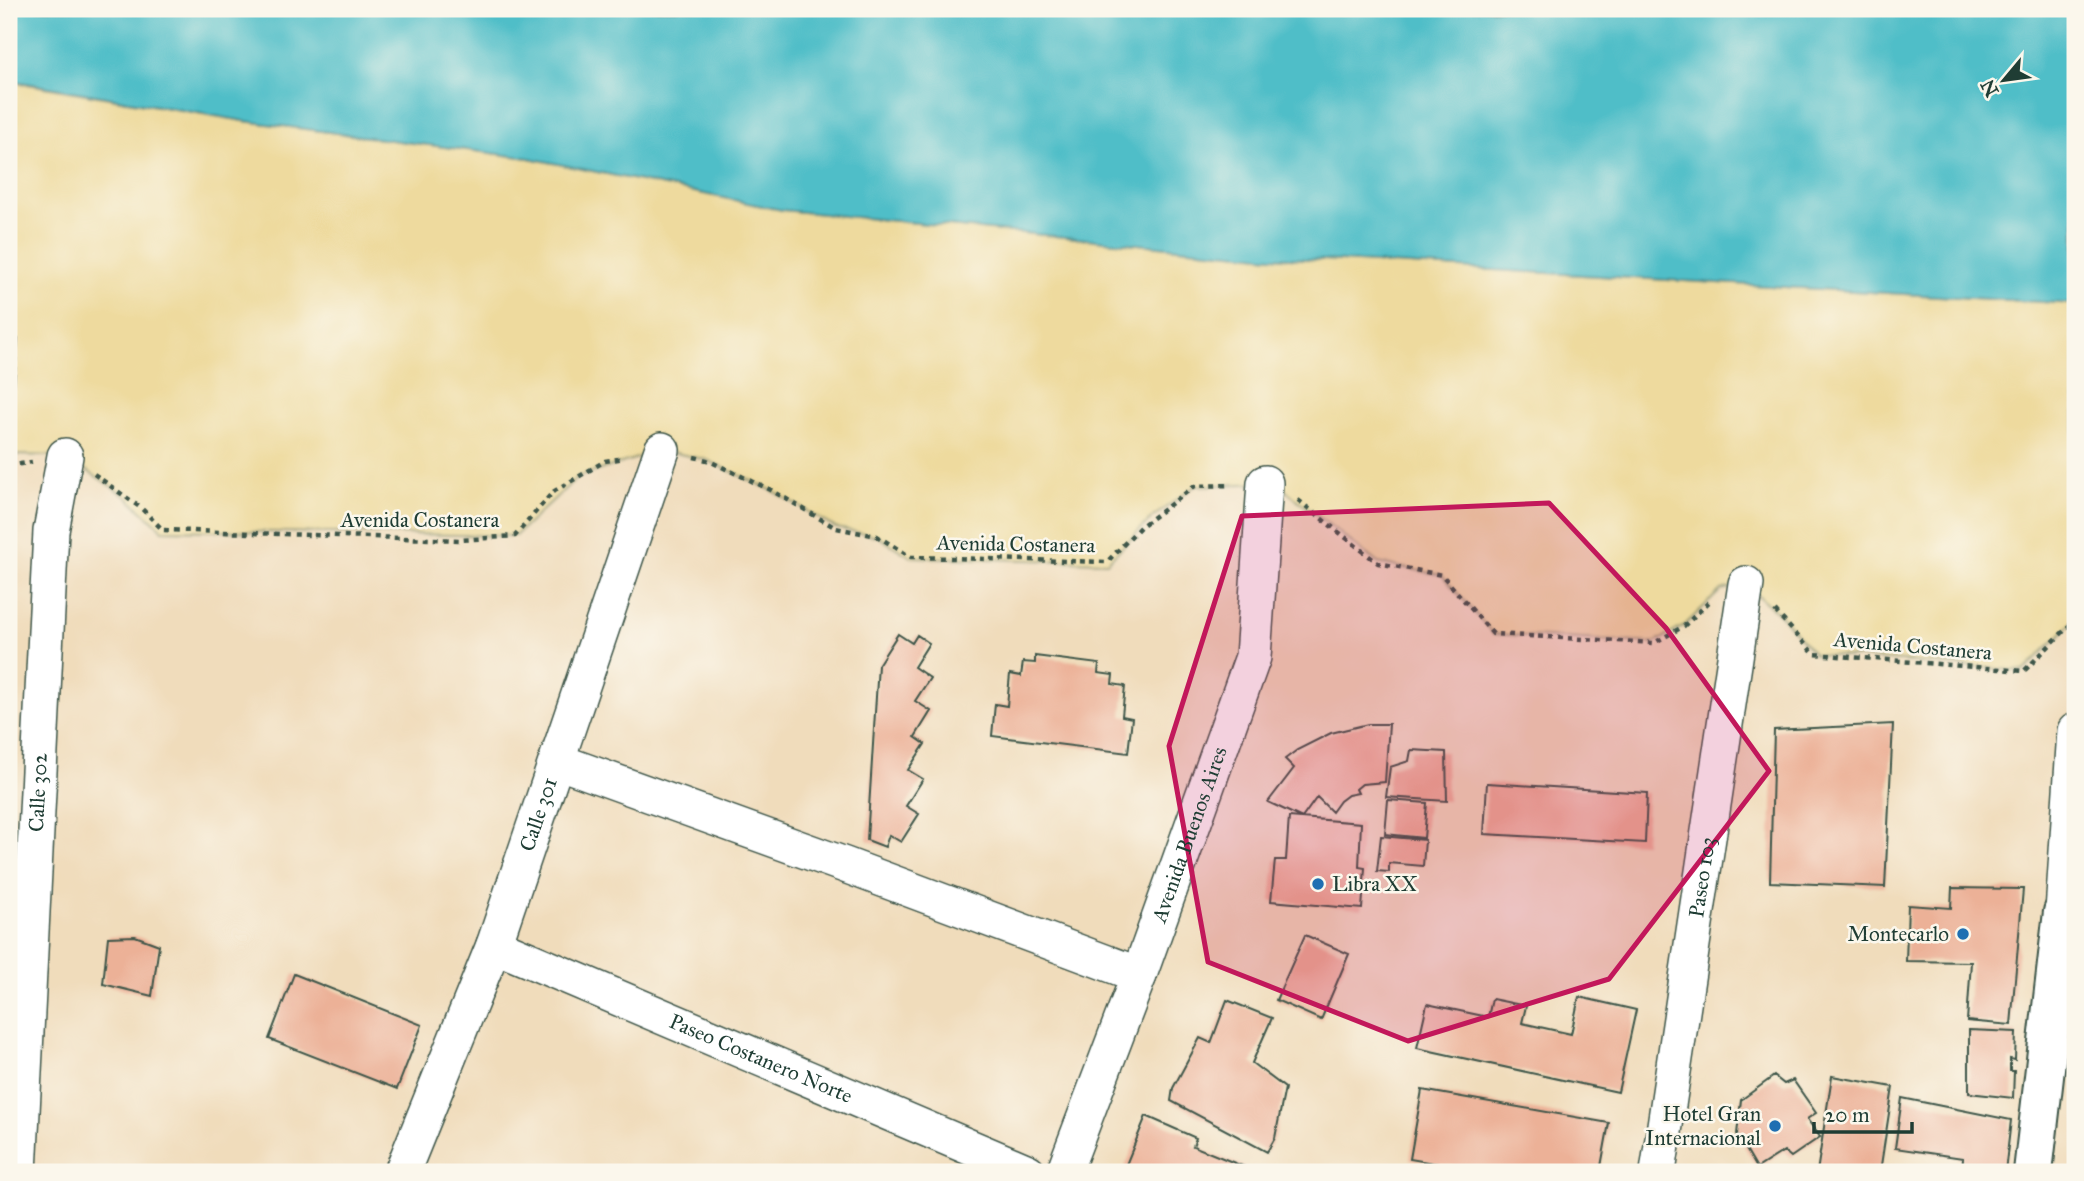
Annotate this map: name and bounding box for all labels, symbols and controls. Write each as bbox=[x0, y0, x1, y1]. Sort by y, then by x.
north arrow bbox=[1968, 46, 2038, 116]
text: N bbox=[1976, 75, 2004, 101]
street label: Avenida Costanera bbox=[340, 507, 499, 533]
street label: Avenida Costanera bbox=[935, 530, 1096, 558]
street label: Avenida Costanera bbox=[1832, 626, 1993, 666]
street label: Avenida Buenos Aires bbox=[1146, 743, 1233, 927]
street label: Calle 302 bbox=[23, 752, 53, 832]
street label: Calle 301 bbox=[514, 774, 563, 855]
street label: Paseo 103 bbox=[1683, 835, 1721, 919]
place label: Libra XX bbox=[1332, 871, 1417, 897]
marker: Libra XX bbox=[1310, 876, 1326, 892]
place label: Montecarlo bbox=[1848, 921, 1949, 947]
marker: Montecarlo bbox=[1955, 926, 1971, 942]
street label: Paseo Costanero Norte bbox=[665, 1008, 857, 1109]
scale bar bbox=[1814, 1090, 1912, 1134]
place label: Hotel Gran Internacional bbox=[1645, 1101, 1761, 1151]
text: 20 m bbox=[1825, 1102, 1870, 1128]
marker: Hotel Gran Internacional bbox=[1767, 1118, 1783, 1134]

